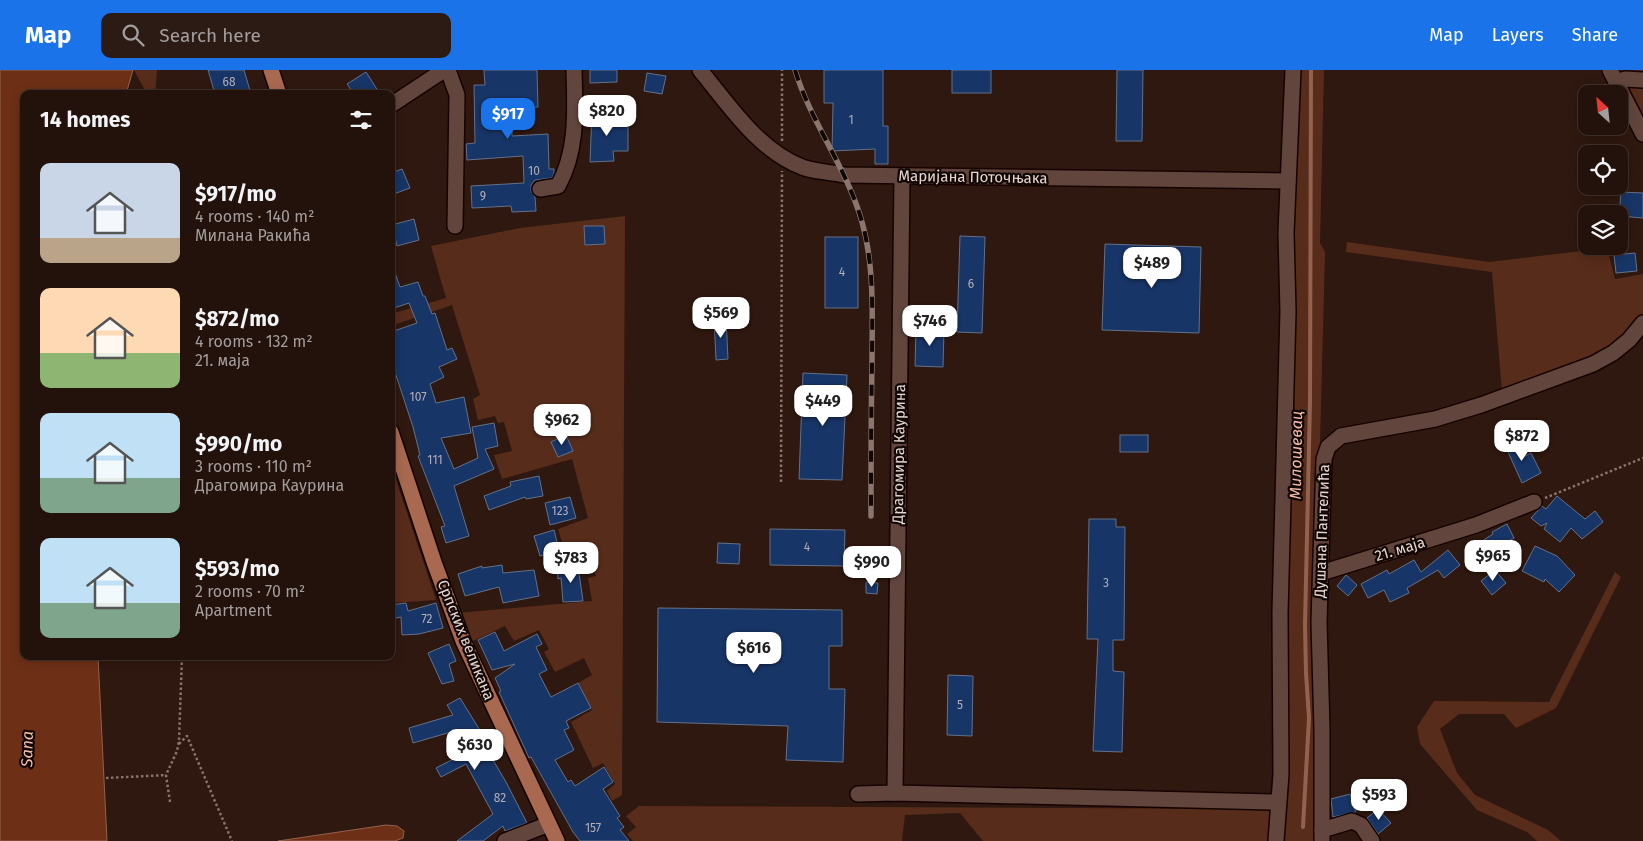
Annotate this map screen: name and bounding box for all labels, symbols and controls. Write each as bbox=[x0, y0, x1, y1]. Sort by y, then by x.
search box bbox=[101, 13, 451, 58]
text: Map bbox=[25, 21, 71, 49]
icon: search bbox=[119, 21, 147, 49]
text: Search here bbox=[159, 24, 261, 47]
text: Map bbox=[1429, 24, 1464, 46]
text: Layers bbox=[1492, 24, 1544, 46]
text: Share bbox=[1572, 24, 1618, 46]
house number: 68 bbox=[222, 75, 236, 89]
north arrow bbox=[1578, 85, 1628, 135]
map controls bbox=[1578, 85, 1628, 255]
pin: $820 bbox=[577, 94, 637, 137]
pin: $917 bbox=[478, 98, 538, 140]
text: $820 bbox=[589, 101, 625, 120]
text: $917 bbox=[492, 104, 524, 123]
icon: filters bbox=[347, 106, 375, 134]
text: 14 homes bbox=[40, 107, 130, 133]
house number: 1 bbox=[848, 113, 854, 127]
button: locate bbox=[1578, 145, 1628, 195]
house number: 10 bbox=[528, 164, 540, 178]
street label: Маријана Поточњака bbox=[898, 167, 1048, 187]
text: $917/mo bbox=[195, 181, 277, 207]
icon: home bbox=[80, 183, 140, 243]
house number: 9 bbox=[480, 189, 486, 203]
button: layers bbox=[1578, 205, 1628, 255]
text: 4 rooms · 140 m² bbox=[195, 207, 314, 226]
text: Милана Ракића bbox=[195, 226, 311, 245]
pin: $489 bbox=[1122, 246, 1182, 289]
text: $489 bbox=[1134, 253, 1170, 272]
house number: 4 bbox=[839, 265, 846, 279]
house number: 6 bbox=[968, 277, 974, 291]
pin: $569 bbox=[691, 296, 751, 339]
text: $569 bbox=[703, 303, 739, 322]
pin: $746 bbox=[900, 304, 960, 347]
text: $872/mo bbox=[195, 306, 279, 332]
icon: home bbox=[80, 308, 140, 368]
text: $746 bbox=[913, 311, 947, 330]
text: 4 rooms · 132 m² bbox=[195, 332, 313, 351]
text: 21. маја bbox=[195, 351, 250, 370]
pin: $449 bbox=[793, 384, 853, 427]
street label: Драгомира Каурина bbox=[889, 384, 909, 525]
house number: 107 bbox=[410, 390, 426, 404]
text: $449 bbox=[805, 391, 841, 410]
pin: $962 bbox=[532, 404, 592, 446]
text: $962 bbox=[545, 410, 579, 429]
water label: Милошевац bbox=[1286, 410, 1306, 500]
pin: $872 bbox=[1492, 420, 1552, 462]
text: $872 bbox=[1505, 426, 1539, 445]
text: $990/mo bbox=[195, 431, 282, 457]
icon: home bbox=[80, 433, 140, 493]
house number: 111 bbox=[427, 453, 443, 467]
text: 3 rooms · 110 m² bbox=[195, 457, 312, 476]
street label: Душана Пантелића bbox=[1311, 464, 1333, 599]
text: Драгомира Каурина bbox=[195, 476, 344, 495]
house number: 123 bbox=[551, 504, 569, 518]
street label: 21. маја bbox=[1373, 533, 1427, 565]
house number: 4 bbox=[804, 540, 811, 554]
pin: $965 bbox=[1463, 540, 1523, 582]
pin: $783 bbox=[541, 542, 601, 584]
pin: $990 bbox=[842, 546, 902, 588]
text: $965 bbox=[1475, 546, 1511, 565]
text: $783 bbox=[554, 548, 588, 567]
text: $990 bbox=[854, 552, 890, 571]
text: $593/mo bbox=[195, 556, 280, 582]
icon: home bbox=[80, 558, 140, 618]
house number: 3 bbox=[1103, 576, 1109, 590]
street label: Српских великана bbox=[434, 577, 498, 703]
text: 2 rooms · 70 m² bbox=[195, 582, 305, 601]
text: Apartment bbox=[195, 601, 272, 620]
house number: 72 bbox=[421, 612, 433, 626]
pin: $616 bbox=[724, 632, 784, 674]
text: $616 bbox=[737, 638, 771, 657]
house number: 5 bbox=[957, 698, 963, 712]
pin: $630 bbox=[445, 728, 505, 771]
water label: Sana bbox=[17, 731, 37, 768]
text: $630 bbox=[457, 735, 493, 754]
pin: $593 bbox=[1349, 778, 1409, 821]
text: $593 bbox=[1362, 785, 1396, 804]
house number: 82 bbox=[494, 791, 506, 805]
house number: 157 bbox=[585, 821, 601, 835]

